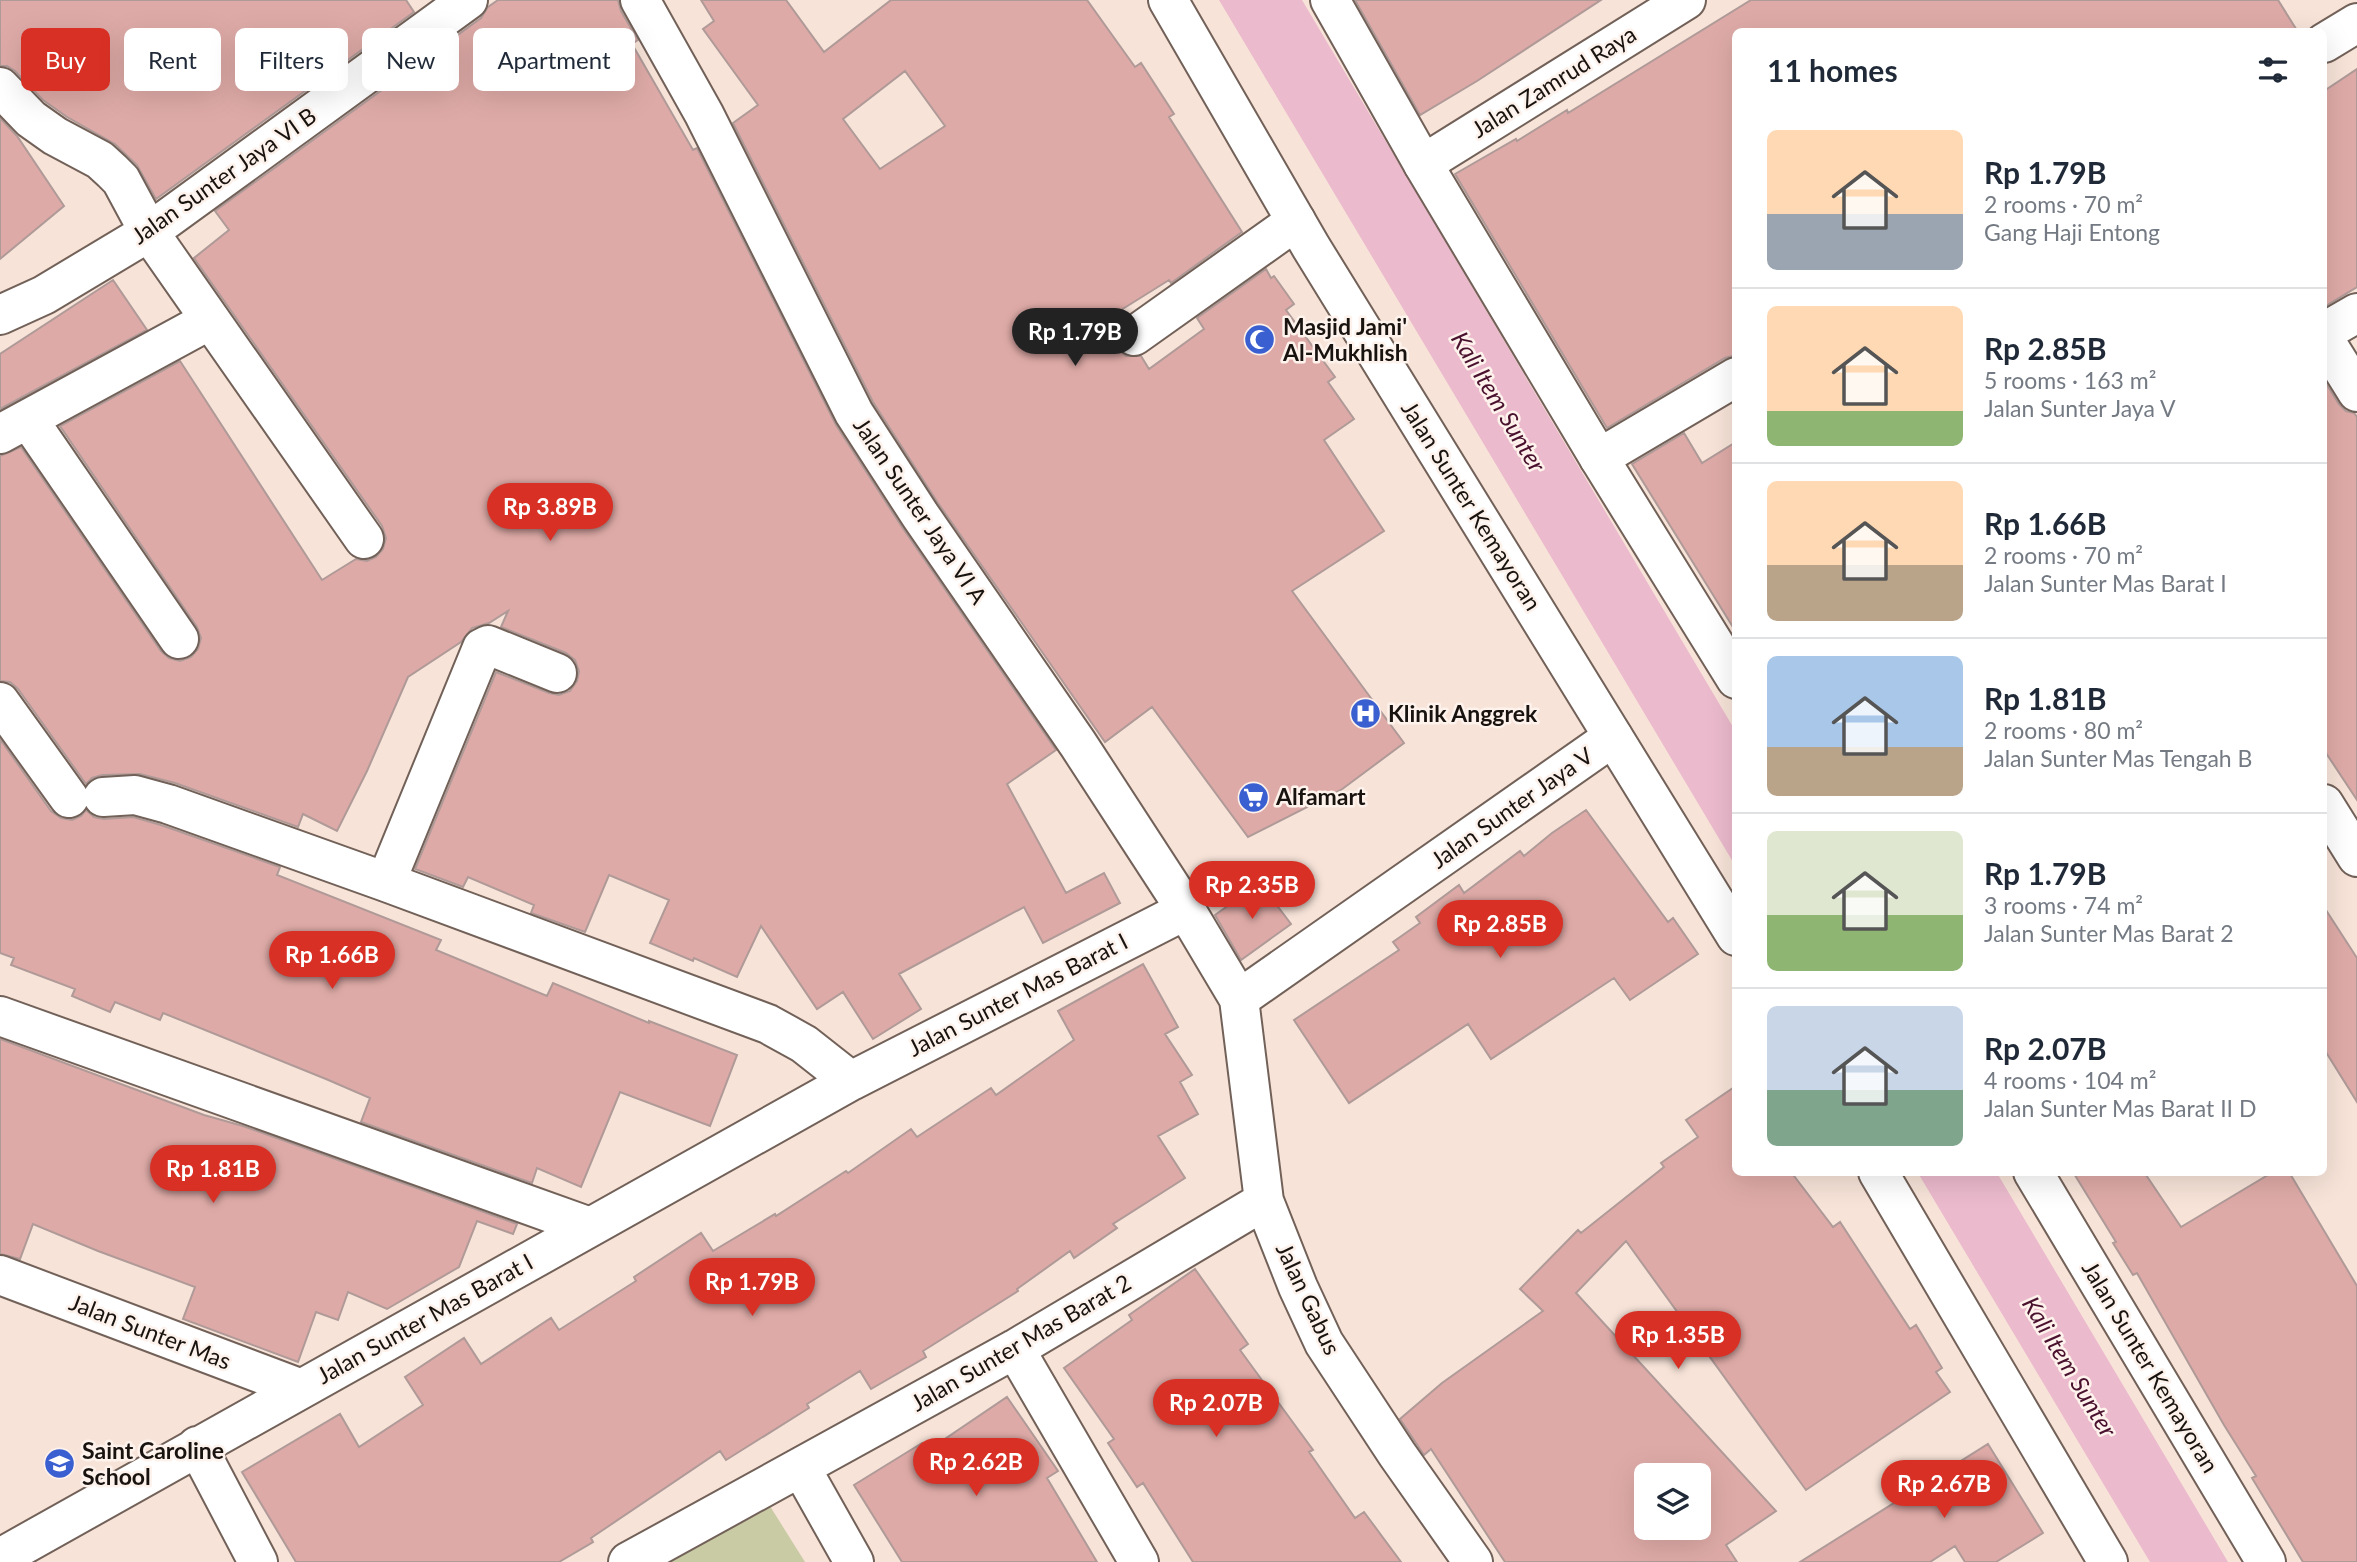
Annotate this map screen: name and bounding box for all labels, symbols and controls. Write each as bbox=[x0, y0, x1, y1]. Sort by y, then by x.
street label: Jalan Zamrud Raya bbox=[1466, 19, 1641, 143]
chip: Buy bbox=[21, 28, 110, 91]
chip: Rent bbox=[124, 28, 221, 91]
chip: Filters bbox=[235, 28, 348, 91]
chip: New bbox=[362, 28, 459, 91]
chip: Apartment bbox=[473, 28, 635, 91]
icon: filters bbox=[2254, 51, 2292, 89]
text: 11 homes bbox=[1767, 52, 1898, 88]
street label: Jalan Sunter Jaya VI B bbox=[126, 101, 321, 249]
text: Rp 1.79B bbox=[1984, 154, 2107, 190]
icon: home bbox=[1823, 158, 1907, 242]
text: 2 rooms · 70 m² bbox=[1984, 190, 2143, 218]
text: Gang Haji Entong bbox=[1984, 218, 2160, 246]
pin: Rp 1.79B bbox=[1003, 308, 1147, 368]
place label: Masjid Jami' Al-Mukhlish bbox=[1282, 312, 1408, 366]
text: Rp 1.79B bbox=[1028, 317, 1122, 345]
mosque icon: Masjid Jami' Al-Mukhlish bbox=[1243, 323, 1277, 357]
water label: Kali Item Sunter bbox=[1446, 326, 1553, 477]
text: Rp 2.85B bbox=[1984, 330, 2107, 366]
icon: home bbox=[1823, 334, 1907, 418]
text: 5 rooms · 163 m² bbox=[1984, 366, 2156, 394]
text: Jalan Sunter Jaya V bbox=[1984, 394, 2176, 422]
street label: Jalan Sunter Kemayoran bbox=[1396, 396, 1548, 615]
street label: Jalan Sunter Jaya VI A bbox=[848, 412, 994, 609]
pin: Rp 3.89B bbox=[478, 484, 622, 543]
text: Rp 3.89B bbox=[503, 492, 597, 520]
text: Rp 1.66B bbox=[1984, 505, 2107, 541]
icon: home bbox=[1823, 509, 1907, 593]
text: 2 rooms · 70 m² bbox=[1984, 541, 2143, 569]
text: Jalan Sunter Mas Barat I bbox=[1984, 569, 2227, 597]
text: Rp 1.81B bbox=[1984, 680, 2107, 716]
icon: home bbox=[1823, 684, 1907, 768]
hospital icon: Klinik Anggrek bbox=[1348, 697, 1382, 731]
place label: Klinik Anggrek bbox=[1388, 699, 1538, 727]
text: 2 rooms · 80 m² bbox=[1984, 716, 2143, 744]
street label: Jalan Sunter Jaya V bbox=[1425, 741, 1598, 874]
text: Jalan Sunter Mas Tengah B bbox=[1984, 744, 2252, 772]
supermarket icon: Alfamart bbox=[1236, 780, 1270, 814]
place label: Alfamart bbox=[1275, 782, 1366, 810]
text: Rp 1.79B bbox=[1984, 855, 2107, 891]
icon: home bbox=[1823, 859, 1907, 943]
pin: Rp 2.35B bbox=[1180, 862, 1324, 921]
text: Rp 2.35B bbox=[1205, 870, 1299, 898]
text: 3 rooms · 74 m² bbox=[1984, 891, 2143, 919]
pin: Rp 2.85B bbox=[1428, 900, 1572, 960]
text: Rp 2.85B bbox=[1453, 909, 1547, 937]
text: Jalan Sunter Mas Barat 2 bbox=[1984, 919, 2233, 947]
street label: Jalan Sunter Mas Barat I bbox=[903, 927, 1132, 1062]
pin: Rp 1.66B bbox=[260, 932, 404, 991]
text: Rp 1.66B bbox=[285, 940, 379, 968]
text: Rp 2.07B bbox=[1984, 1030, 2107, 1066]
icon: home bbox=[1823, 1034, 1907, 1118]
text: 4 rooms · 104 m² bbox=[1984, 1066, 2156, 1094]
text: Jalan Sunter Mas Barat II D bbox=[1984, 1094, 2256, 1122]
pin: Rp 1.81B bbox=[141, 1146, 285, 1205]
text: Rp 1.81B bbox=[166, 1154, 260, 1182]
street label: Jalan Gabus bbox=[1271, 1238, 1347, 1359]
street label: Jalan Sunter Mas Barat I bbox=[312, 1247, 537, 1389]
street label: Jalan Sunter Kemayoran bbox=[2077, 1256, 2225, 1477]
pin: Rp 1.79B bbox=[680, 1258, 824, 1318]
text: Rp 1.79B bbox=[705, 1267, 799, 1295]
street label: Jalan Sunter Mas Barat 2 bbox=[905, 1268, 1136, 1417]
street label: Jalan Sunter Mas bbox=[66, 1287, 235, 1375]
water label: Kali Item Sunter bbox=[2017, 1291, 2124, 1442]
pin: Rp 1.35B bbox=[1606, 1312, 1750, 1371]
text: Rp 1.35B bbox=[1631, 1320, 1725, 1348]
pin: Rp 2.07B bbox=[1144, 1380, 1288, 1439]
text: Rp 2.07B bbox=[1169, 1388, 1263, 1416]
place label: Saint Caroline School bbox=[82, 1436, 224, 1490]
pin: Rp 2.62B bbox=[904, 1438, 1048, 1498]
school or university icon: Saint Caroline School bbox=[42, 1447, 76, 1481]
text: Rp 2.62B bbox=[929, 1447, 1023, 1475]
pin: Rp 2.67B bbox=[1872, 1460, 2016, 1520]
map controls bbox=[1634, 1463, 1711, 1540]
button: layers bbox=[1634, 1463, 1711, 1540]
text: Rp 2.67B bbox=[1897, 1469, 1991, 1497]

